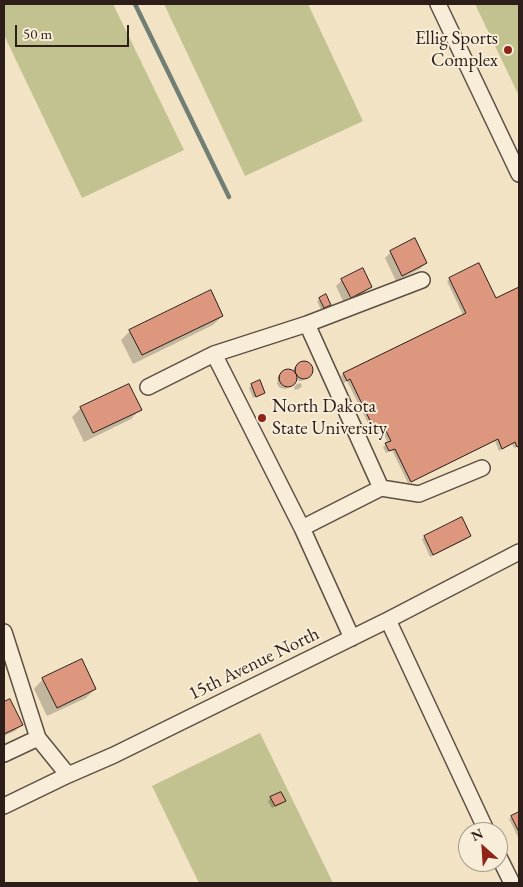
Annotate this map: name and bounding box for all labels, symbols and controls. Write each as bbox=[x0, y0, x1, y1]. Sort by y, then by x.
scale bar bbox=[18, 15, 131, 47]
text: 50 m bbox=[23, 24, 52, 43]
place label: Ellig Sports Complex bbox=[415, 28, 498, 72]
marker: Ellig Sports Complex bbox=[502, 44, 514, 56]
place label: North Dakota State University bbox=[272, 396, 387, 440]
marker: North Dakota State University bbox=[256, 412, 268, 424]
street label: 15th Avenue North bbox=[185, 622, 323, 706]
north arrow bbox=[458, 822, 508, 872]
text: N bbox=[468, 824, 486, 845]

